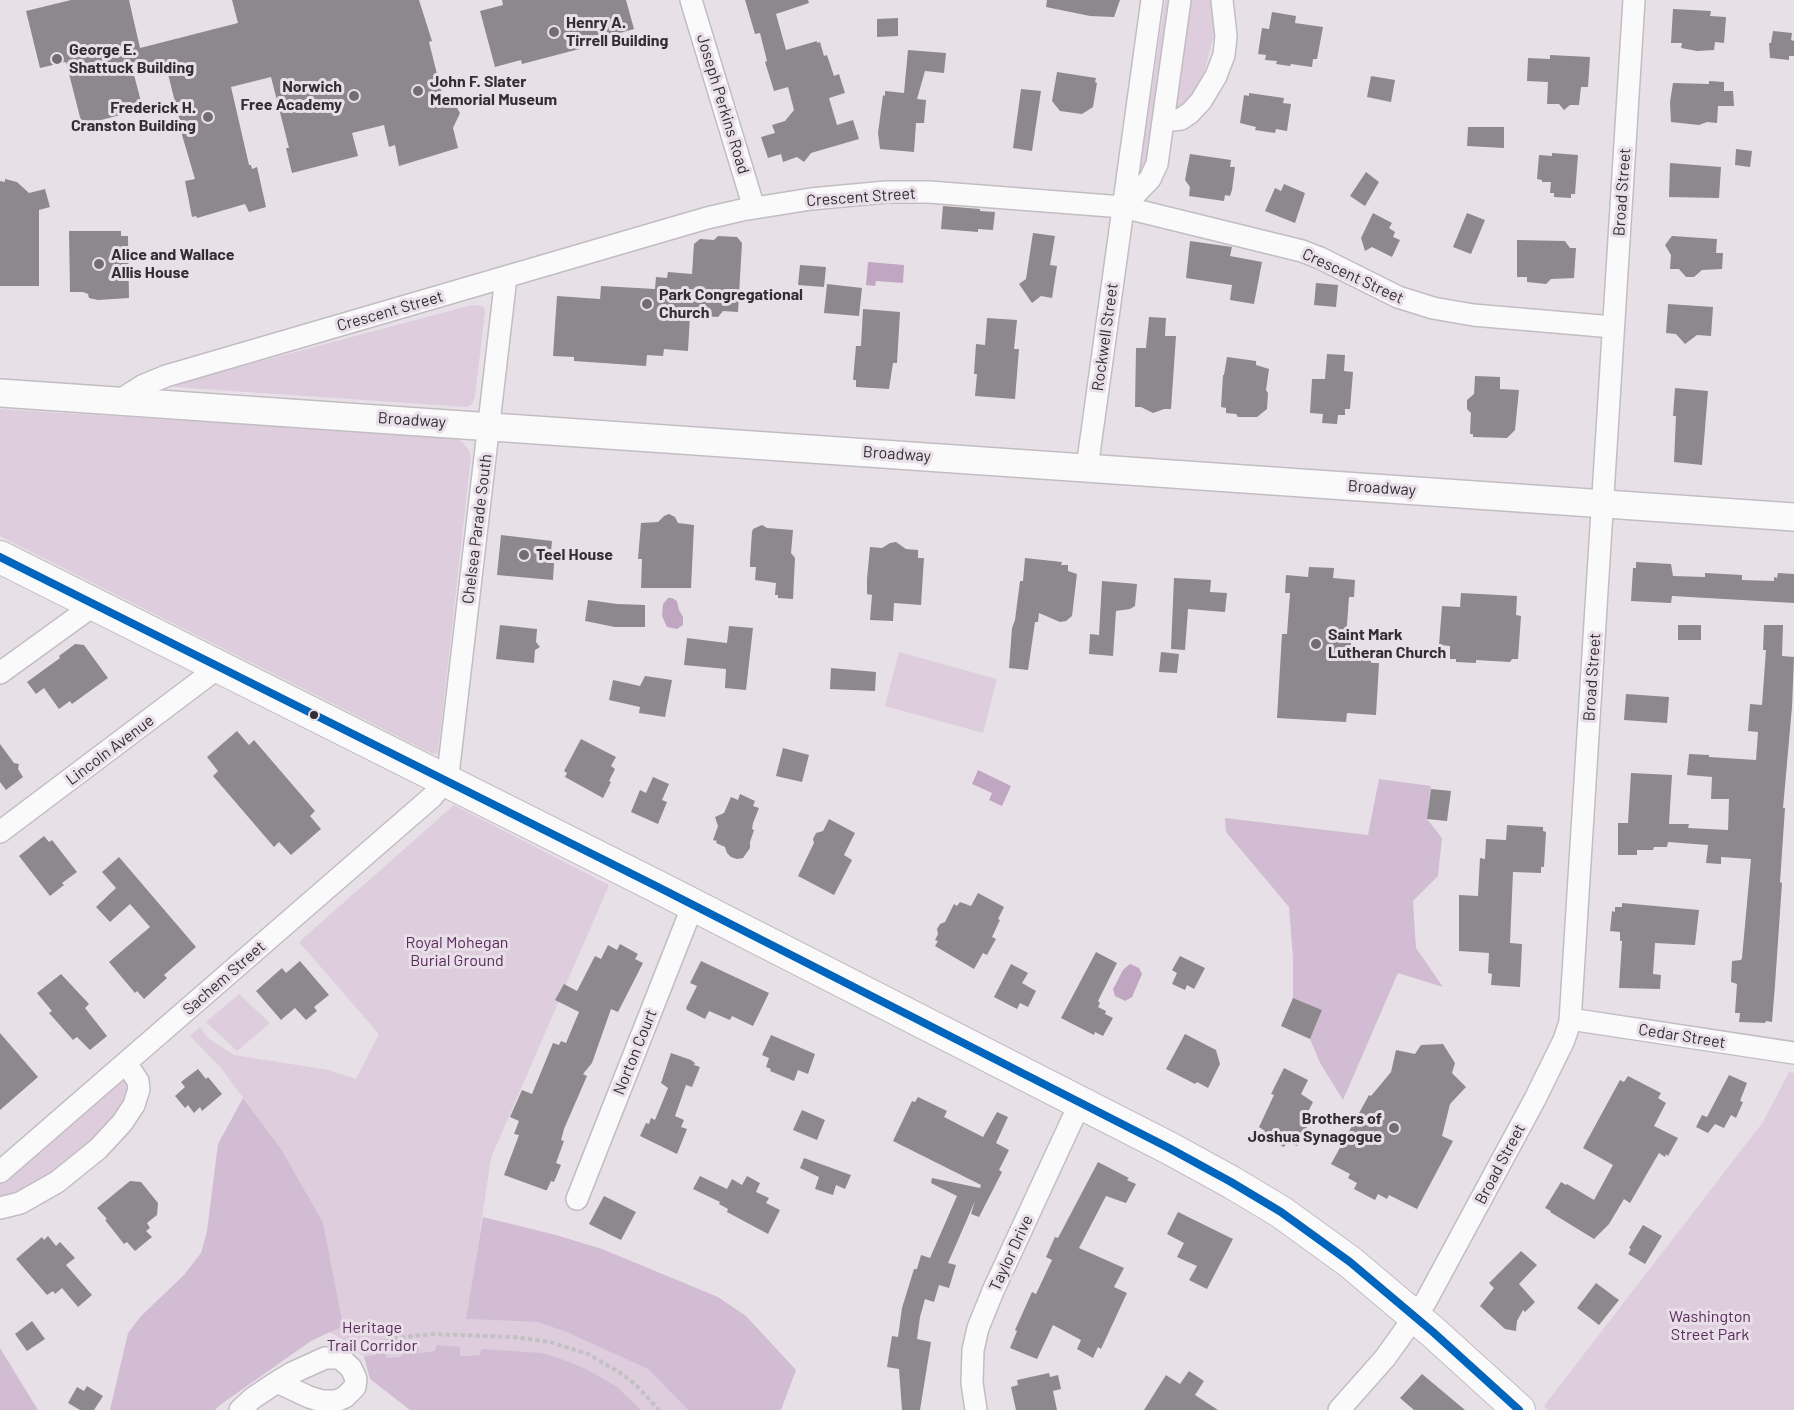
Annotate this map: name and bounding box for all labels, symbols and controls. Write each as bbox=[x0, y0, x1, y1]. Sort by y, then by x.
place label: Henry A. Tirrell Building bbox=[566, 13, 668, 51]
marker: Henry A. Tirrell Building bbox=[547, 25, 561, 39]
street label: Joseph Perkins Road bbox=[693, 32, 753, 176]
place label: George E. Shattuck Building bbox=[69, 40, 194, 78]
marker: George E. Shattuck Building bbox=[50, 52, 64, 66]
place label: John F. Slater Memorial Museum bbox=[430, 72, 557, 110]
place label: Norwich Free Academy bbox=[241, 77, 342, 115]
marker: John F. Slater Memorial Museum bbox=[411, 84, 425, 98]
marker: Norwich Free Academy bbox=[347, 89, 361, 103]
place label: Frederick H. Cranston Building bbox=[71, 98, 196, 136]
marker: Frederick H. Cranston Building bbox=[201, 110, 215, 124]
street label: Broad Street bbox=[1609, 147, 1635, 237]
street label: Crescent Street bbox=[806, 184, 916, 210]
street label: Crescent Street bbox=[1299, 244, 1407, 308]
place label: Alice and Wallace Allis House bbox=[111, 245, 235, 283]
marker: Alice and Wallace Allis House bbox=[92, 257, 106, 271]
street label: Rockwell Street bbox=[1088, 282, 1122, 392]
place label: Park Congregational Church bbox=[659, 285, 803, 323]
street label: Crescent Street bbox=[335, 287, 445, 335]
marker: Park Congregational Church bbox=[640, 297, 654, 311]
street label: Broadway bbox=[377, 408, 447, 432]
street label: Broadway bbox=[862, 442, 932, 466]
street label: Chelsea Parade South bbox=[458, 453, 496, 605]
street label: Broadway bbox=[1347, 476, 1417, 500]
place label: Teel House bbox=[536, 545, 613, 565]
marker: Teel House bbox=[517, 548, 531, 562]
place label: Saint Mark Lutheran Church bbox=[1328, 625, 1446, 663]
street label: Broad Street bbox=[1579, 632, 1605, 722]
marker: Saint Mark Lutheran Church bbox=[1309, 637, 1323, 651]
unlabelled marker bbox=[308, 709, 320, 721]
street label: Lincoln Avenue bbox=[62, 711, 158, 789]
park label: Royal Mohegan Burial Ground bbox=[406, 933, 508, 971]
street label: Sachem Street bbox=[179, 937, 269, 1019]
street label: Norton Court bbox=[609, 1006, 661, 1098]
street label: Cedar Street bbox=[1637, 1020, 1727, 1052]
place label: Brothers of Joshua Synagogue bbox=[1248, 1109, 1382, 1147]
marker: Brothers of Joshua Synagogue bbox=[1387, 1121, 1401, 1135]
street label: Broad Street bbox=[1471, 1121, 1529, 1207]
street label: Taylor Drive bbox=[985, 1212, 1037, 1294]
park label: Washington Street Park bbox=[1669, 1307, 1751, 1345]
park label: Heritage Trail Corridor bbox=[327, 1318, 417, 1356]

